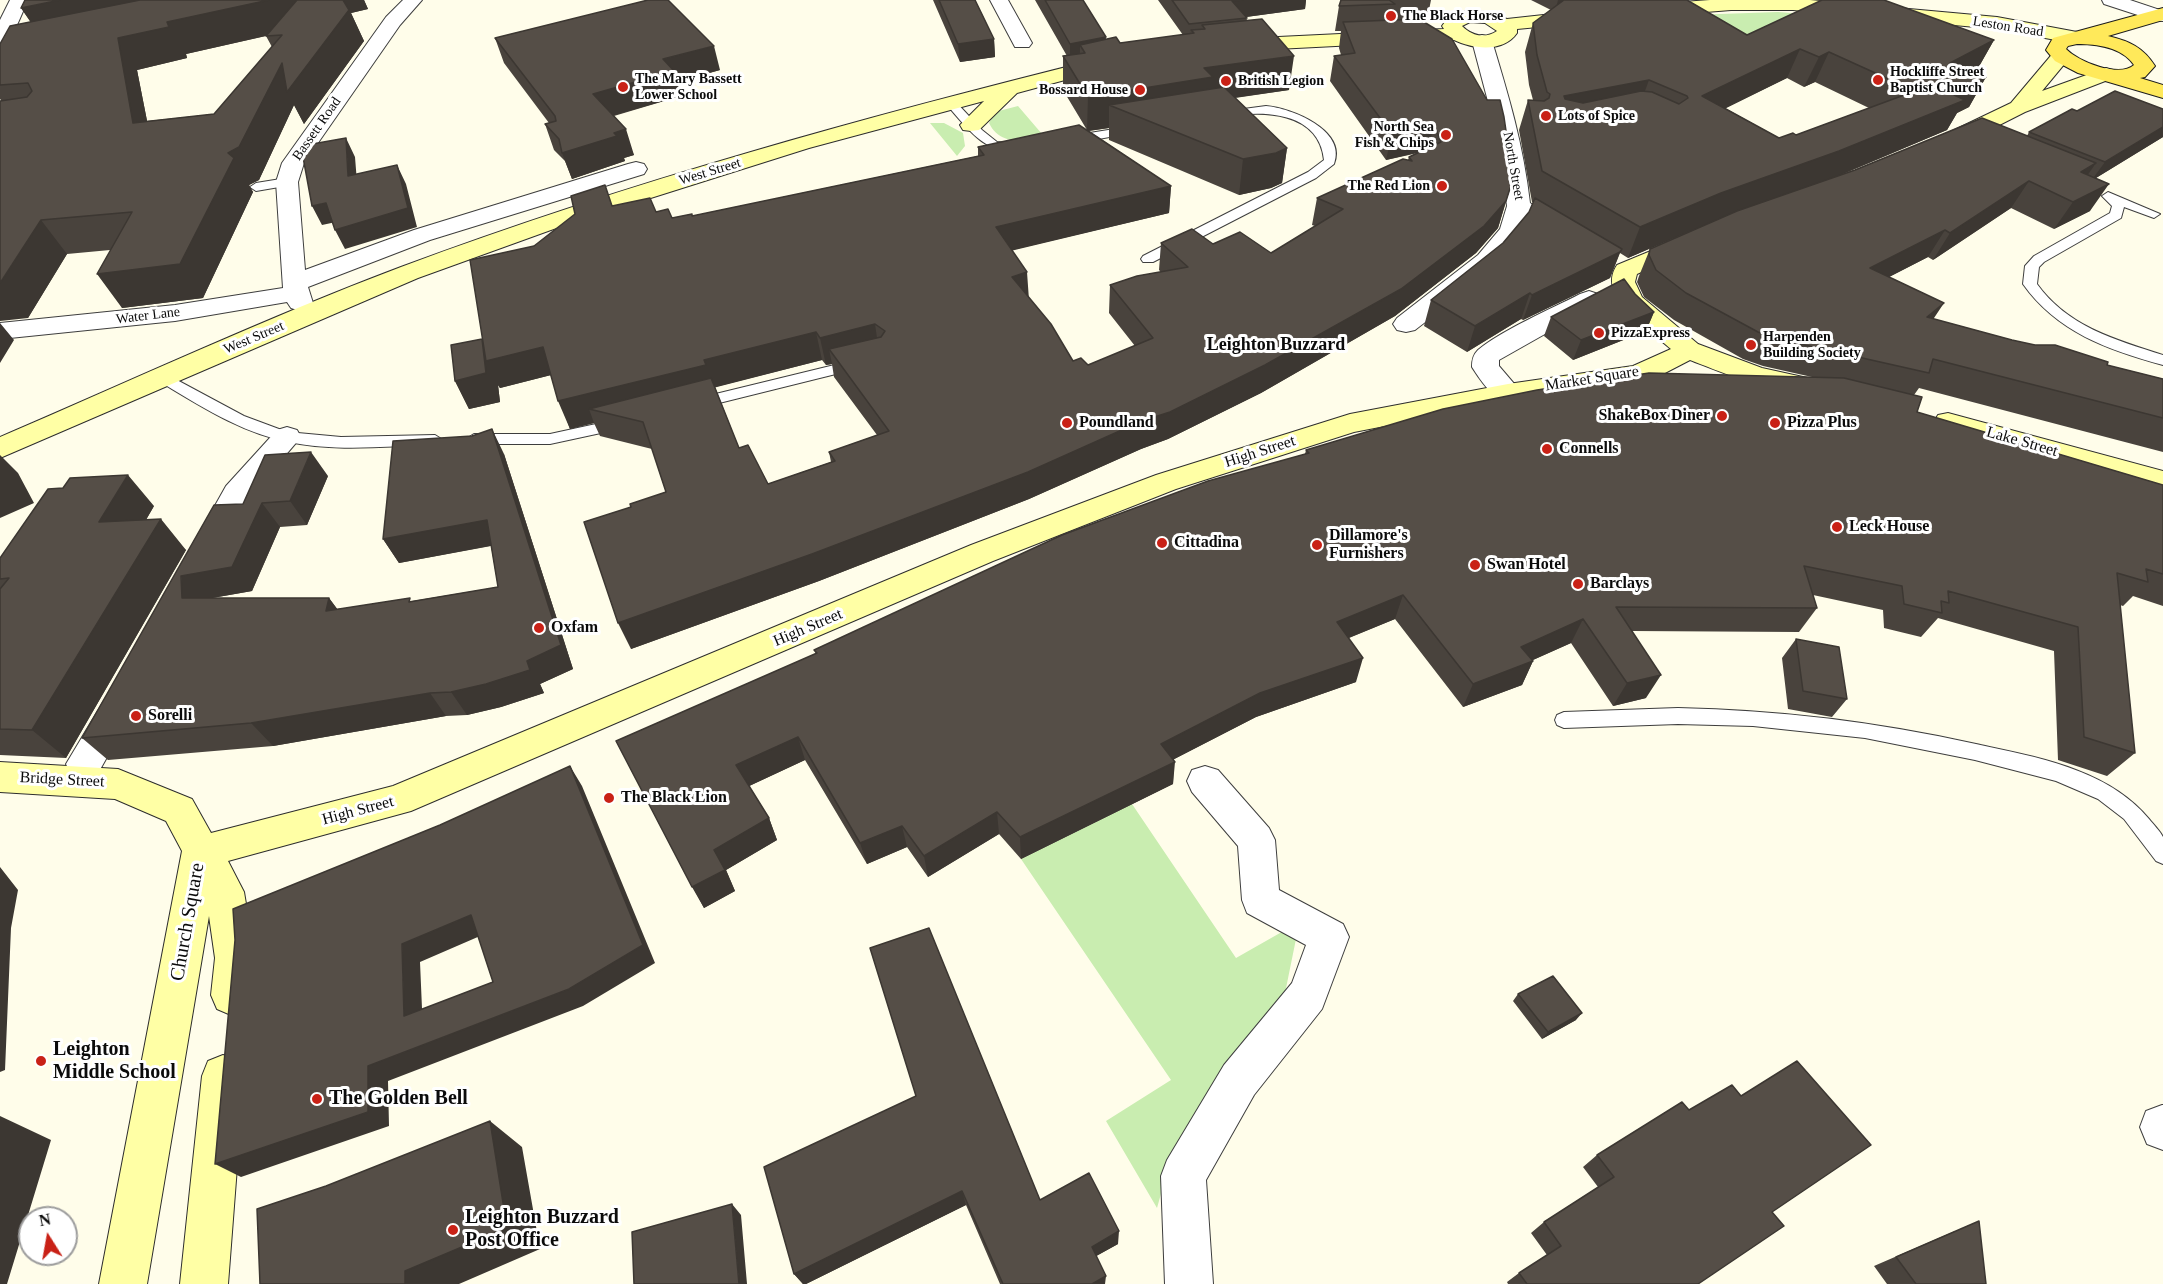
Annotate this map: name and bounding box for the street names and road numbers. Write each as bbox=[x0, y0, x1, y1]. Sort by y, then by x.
street label: Leston Road bbox=[1972, 13, 2044, 41]
street label: Bassett Road bbox=[289, 94, 345, 164]
street label: North Street bbox=[1499, 131, 1527, 201]
street label: West Street bbox=[677, 155, 743, 189]
street label: Water Lane bbox=[115, 304, 181, 328]
street label: West Street bbox=[221, 318, 287, 358]
street label: Market Square bbox=[1544, 362, 1640, 396]
street label: Lake Street bbox=[1984, 423, 2060, 461]
street label: High Street bbox=[1222, 432, 1298, 472]
street label: High Street bbox=[771, 605, 845, 651]
street label: Bridge Street bbox=[19, 768, 105, 792]
street label: High Street bbox=[320, 792, 396, 830]
street label: Church Square bbox=[166, 861, 210, 983]

